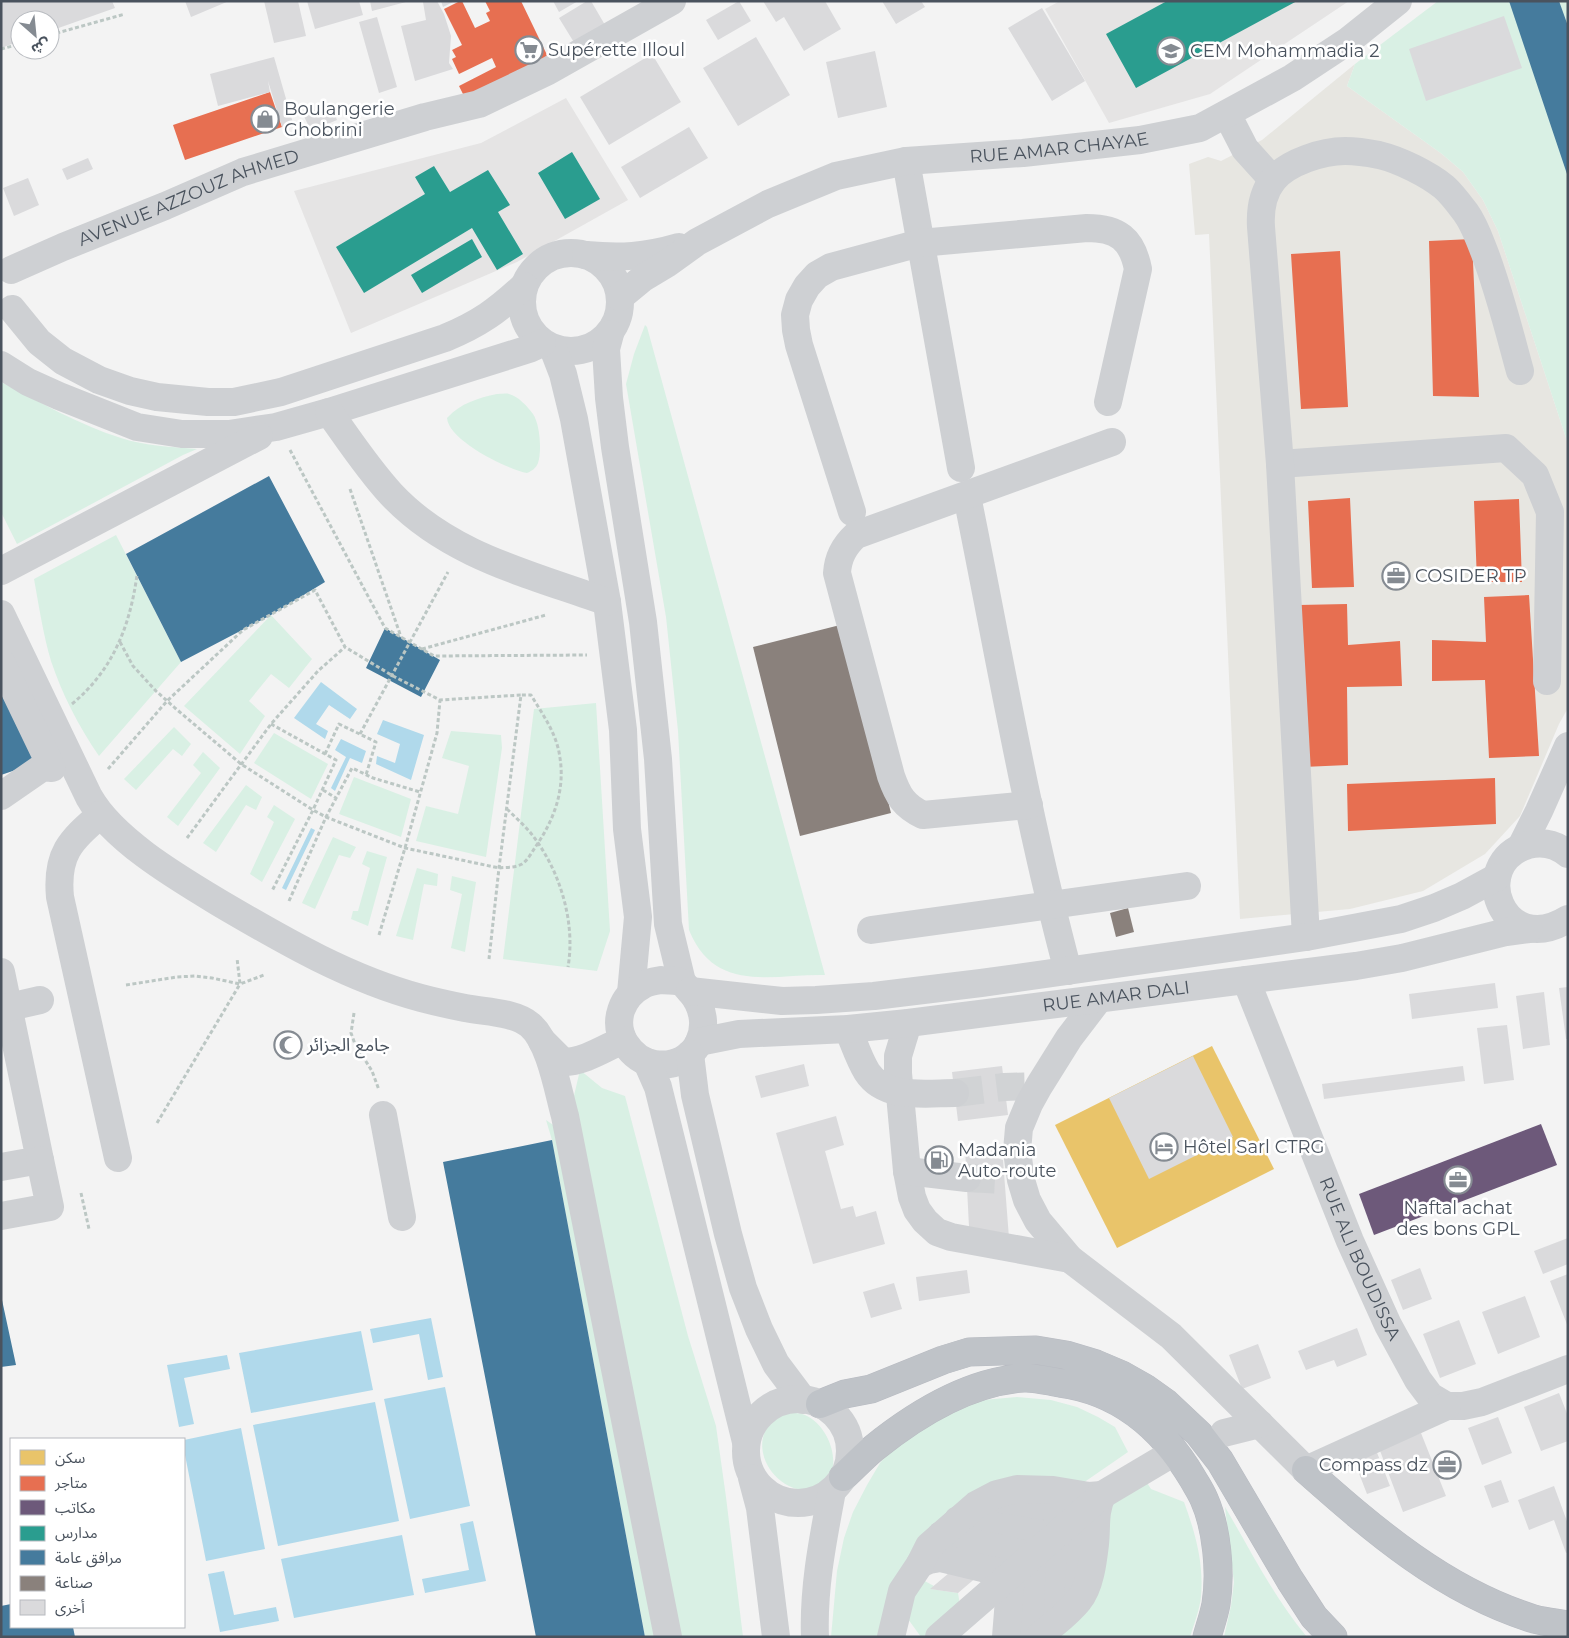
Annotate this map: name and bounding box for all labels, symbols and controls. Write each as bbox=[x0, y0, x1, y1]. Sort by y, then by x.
north arrow bbox=[10, 10, 60, 60]
text: ش bbox=[28, 34, 54, 59]
supermarket icon: Supérette Illoul bbox=[514, 35, 544, 65]
school or university icon: CEM Mohammadia 2 bbox=[1156, 36, 1186, 66]
place label: Supérette Illoul bbox=[548, 39, 685, 61]
place label: CEM Mohammadia 2 bbox=[1190, 40, 1379, 62]
place label: Boulangerie Ghobrini bbox=[284, 98, 395, 141]
shop icon: Boulangerie Ghobrini bbox=[250, 104, 280, 134]
street label: RUE AMAR CHAYAE bbox=[969, 128, 1150, 168]
street label: AVENUE AZZOUZ AHMED bbox=[75, 145, 302, 251]
office icon: COSIDER TP bbox=[1381, 561, 1411, 591]
place label: COSIDER TP bbox=[1415, 565, 1527, 587]
street label: RUE AMAR DALI bbox=[1041, 976, 1191, 1017]
mosque icon: جامع الجزائر bbox=[273, 1030, 303, 1060]
place label: جامع الجزائر bbox=[306, 1034, 390, 1059]
hotel icon: Hôtel Sarl CTRG bbox=[1149, 1132, 1179, 1162]
place label: Hôtel Sarl CTRG bbox=[1183, 1136, 1324, 1158]
place label: Madania Auto-route bbox=[958, 1139, 1056, 1182]
fuel station icon: Madania Auto-route bbox=[924, 1145, 954, 1175]
office icon: Naftal achat des bons GPL bbox=[1443, 1165, 1473, 1195]
street label: RUE ALI BOUDISSA bbox=[1315, 1174, 1405, 1344]
place label: Naftal achat des bons GPL bbox=[1397, 1197, 1520, 1240]
legend bbox=[10, 1438, 185, 1628]
text: سكن bbox=[55, 1448, 86, 1467]
office icon: Compass dz bbox=[1432, 1450, 1462, 1480]
place label: Compass dz bbox=[1319, 1454, 1428, 1476]
text: متاجر bbox=[54, 1473, 88, 1492]
text: مكاتب bbox=[55, 1498, 96, 1517]
text: مدارس bbox=[55, 1523, 98, 1542]
text: مرافق عامة bbox=[55, 1548, 122, 1568]
text: صناعة bbox=[55, 1573, 93, 1592]
text: أخرى bbox=[55, 1598, 85, 1617]

